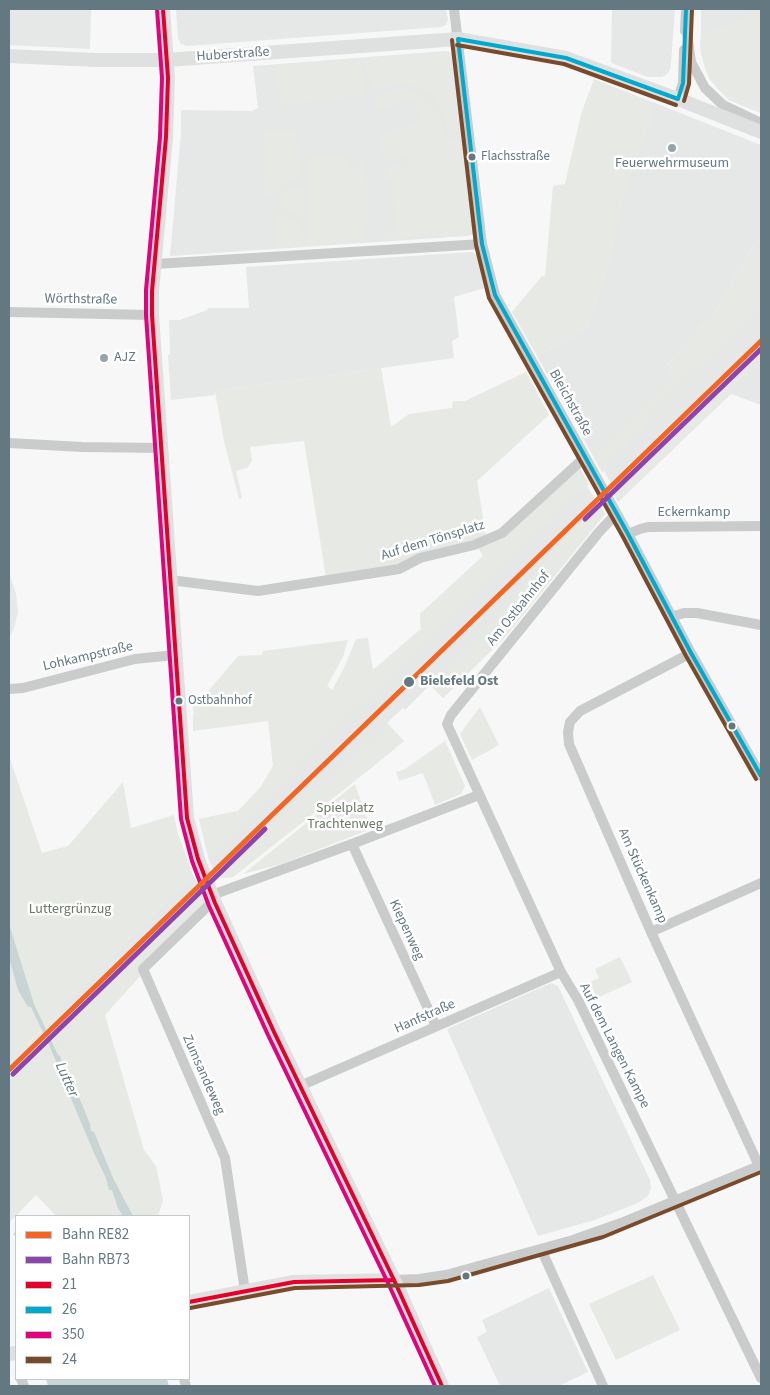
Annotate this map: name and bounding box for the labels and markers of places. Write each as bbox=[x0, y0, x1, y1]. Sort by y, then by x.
marker: Feuerwehrmuseum bbox=[666, 142, 678, 154]
place label: Flachsstraße bbox=[481, 149, 550, 165]
marker: Flachsstraße bbox=[467, 152, 477, 162]
place label: Feuerwehrmuseum bbox=[615, 156, 729, 172]
place label: AJZ bbox=[114, 350, 136, 366]
marker: AJZ bbox=[98, 352, 110, 364]
place label: Bielefeld Ost bbox=[420, 674, 498, 690]
marker: Bielefeld Ost bbox=[402, 675, 416, 689]
place label: Ostbahnhof bbox=[188, 693, 252, 709]
marker: Ostbahnhof bbox=[174, 696, 184, 706]
unlabelled marker bbox=[727, 721, 737, 731]
unlabelled marker bbox=[461, 1271, 471, 1281]

